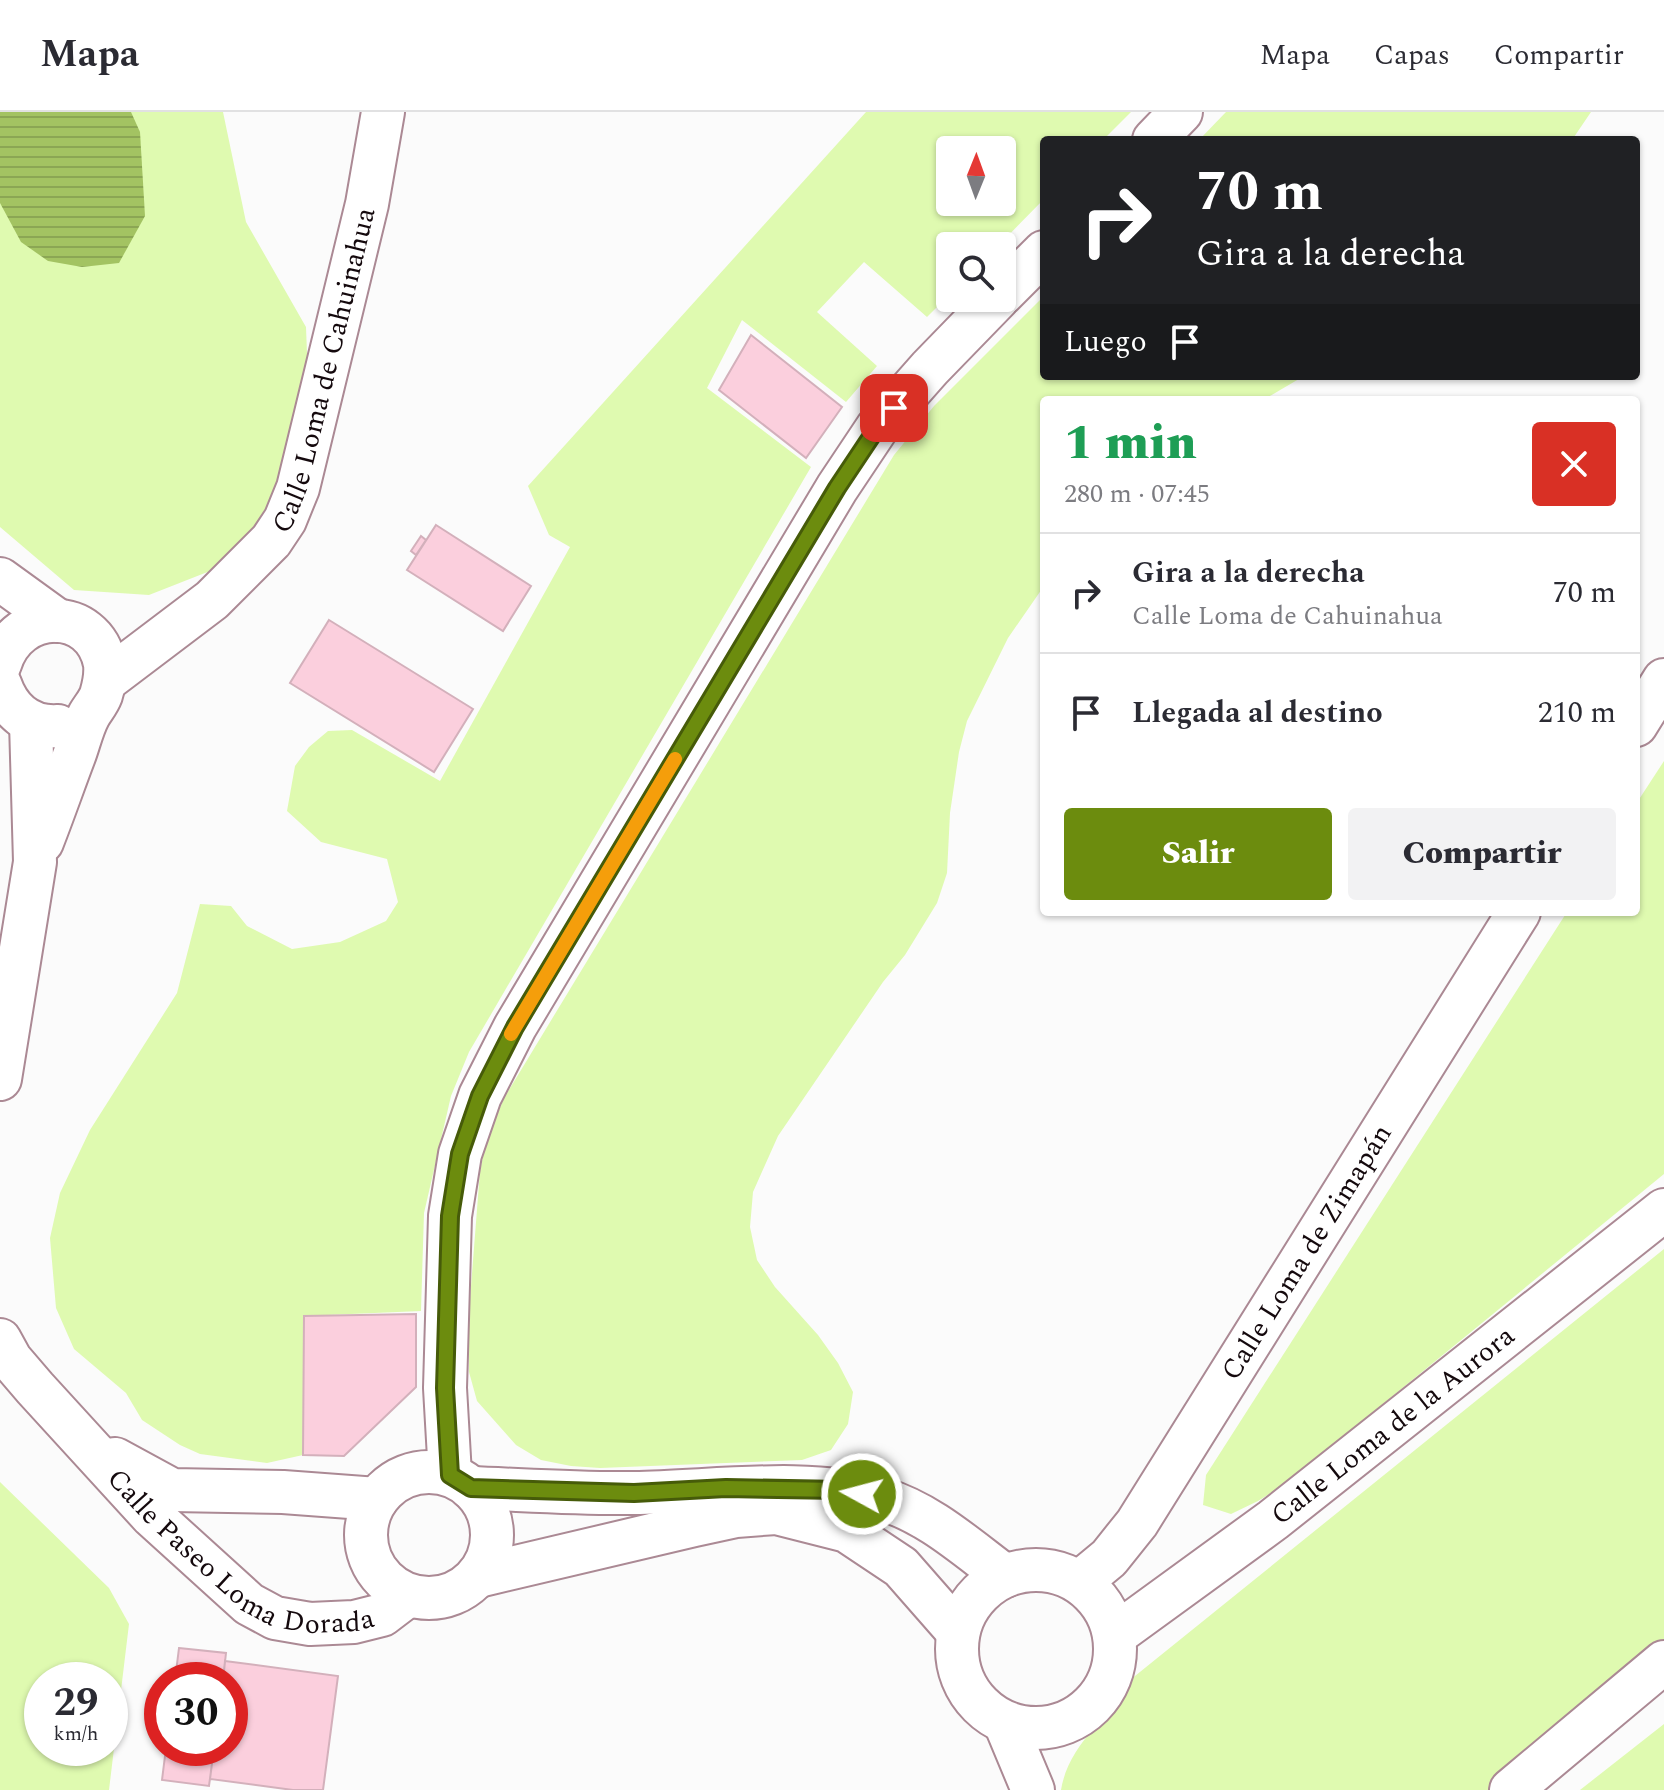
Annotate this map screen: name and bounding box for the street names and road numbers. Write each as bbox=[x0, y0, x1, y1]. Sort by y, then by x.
street label: Calle Loma de Cahuinahua bbox=[260, 203, 387, 542]
street label: Calle Loma de Zimapán bbox=[1210, 1116, 1403, 1389]
street label: Calle Loma de la Aurora bbox=[1261, 1315, 1524, 1536]
street label: Calle Paseo Loma Dorada bbox=[97, 1458, 379, 1646]

